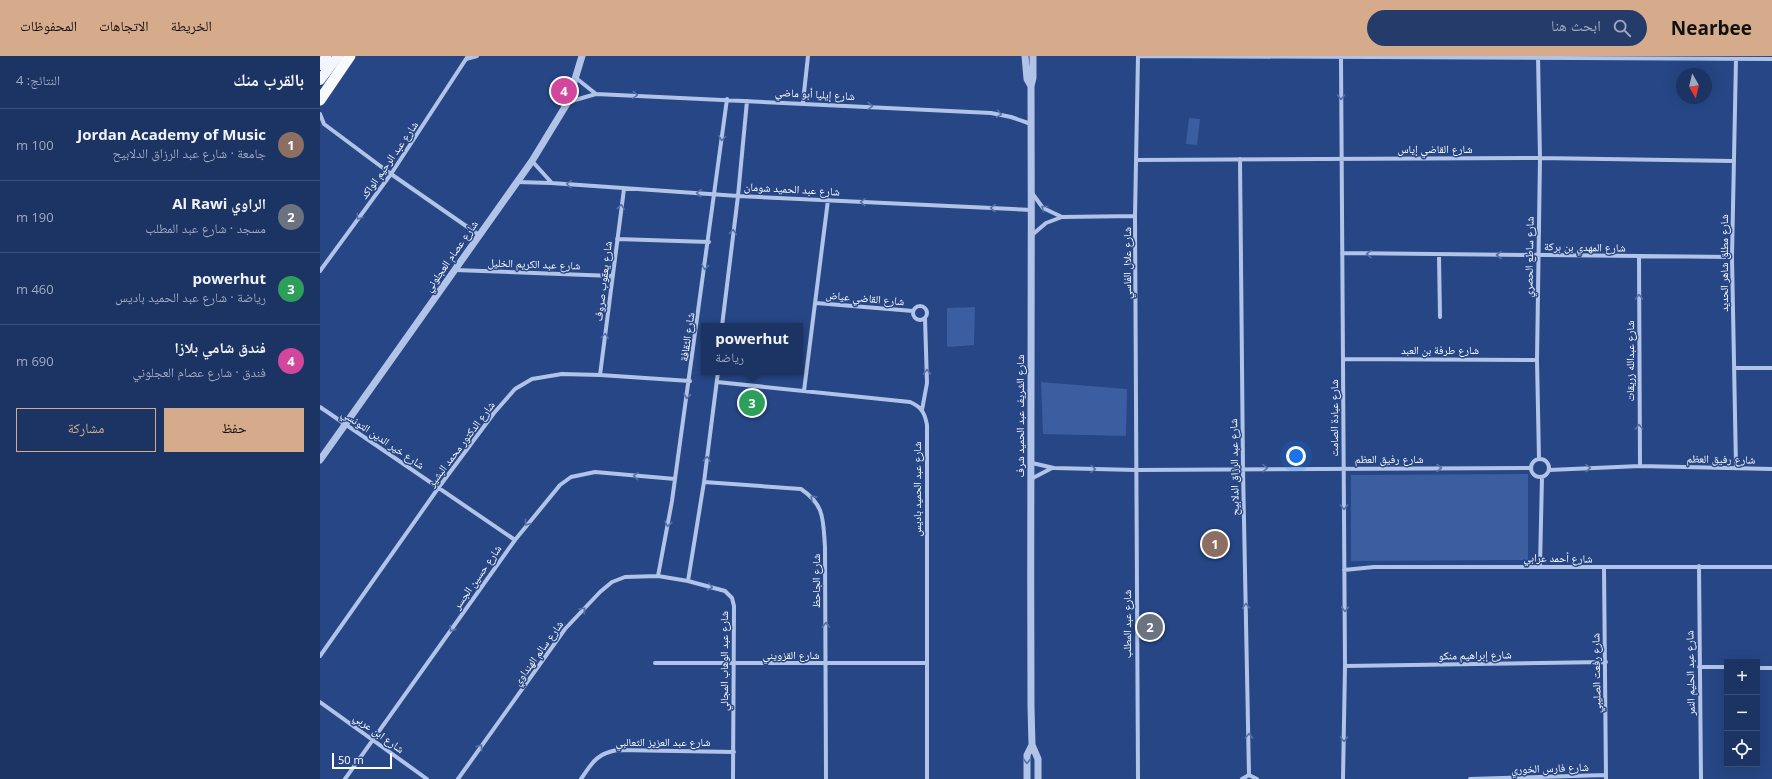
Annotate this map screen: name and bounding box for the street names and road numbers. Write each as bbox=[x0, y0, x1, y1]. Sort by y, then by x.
street label: شارع إيليا أبو ماضي bbox=[775, 84, 855, 105]
street label: شارع عبد الرحيم الواكد bbox=[356, 118, 422, 202]
street label: شارع القاضي إياس bbox=[1397, 141, 1473, 158]
street label: شارع عبد الحميد شومان bbox=[744, 178, 840, 199]
street label: شارع مطلق شاهر الحديد bbox=[1716, 214, 1731, 312]
street label: شارع ساطع الحصري bbox=[1520, 216, 1539, 298]
street label: شارع عصام العجلوني bbox=[420, 217, 482, 296]
street label: شارع علال الفاسي bbox=[1119, 227, 1136, 299]
street label: شارع المهدي بن بركة bbox=[1544, 238, 1626, 257]
street label: شارع يعقوب صروف bbox=[590, 240, 615, 322]
street label: شارع عبد الكريم الخليل bbox=[487, 254, 581, 274]
street label: شارع القاضي عياض bbox=[825, 287, 905, 310]
street label: شارع الثقافة bbox=[676, 311, 697, 362]
street label: شارع عبدالله زريقات bbox=[1622, 320, 1637, 402]
street label: شارع طرفة بن العبد bbox=[1401, 342, 1479, 357]
street label: شارع الشريف عبد الحميد شرف bbox=[1012, 355, 1027, 477]
street label: شارع عبادة الصامت bbox=[1326, 379, 1341, 457]
street label: شارع الدكتور محمد البشير bbox=[423, 398, 498, 490]
street label: شارع خير الدين التونسي bbox=[338, 405, 428, 473]
street label: شارع عبد الرزاق الدلابيح bbox=[1225, 418, 1242, 516]
street label: شارع عبد الحميد باديس bbox=[909, 442, 924, 536]
street label: شارع رفيق العظم bbox=[1686, 450, 1756, 468]
street label: شارع رفيق العظم bbox=[1355, 451, 1423, 467]
street label: شارع حسين الجسر bbox=[448, 542, 504, 613]
street label: شارع أحمد عرابي bbox=[1523, 549, 1593, 567]
street label: شارع الجاحظ bbox=[808, 554, 823, 608]
street label: شارع عبد المطلب bbox=[1119, 590, 1134, 658]
street label: شارع عبد الوهاب المجالي bbox=[716, 611, 733, 711]
street label: شارع سالم الهنداوي bbox=[509, 617, 568, 689]
street label: شارع عبد الحليم النمر bbox=[1681, 630, 1699, 717]
street label: شارع رفعت الصليبي bbox=[1587, 633, 1605, 713]
street label: شارع إبراهيم منكو bbox=[1438, 646, 1512, 664]
street label: شارع القزويني bbox=[762, 647, 820, 664]
street label: شارع ابن عربي bbox=[350, 709, 408, 758]
street label: شارع عبد العزيز الثعالبي bbox=[616, 734, 710, 751]
street label: شارع فارس الخوري bbox=[1511, 759, 1589, 778]

